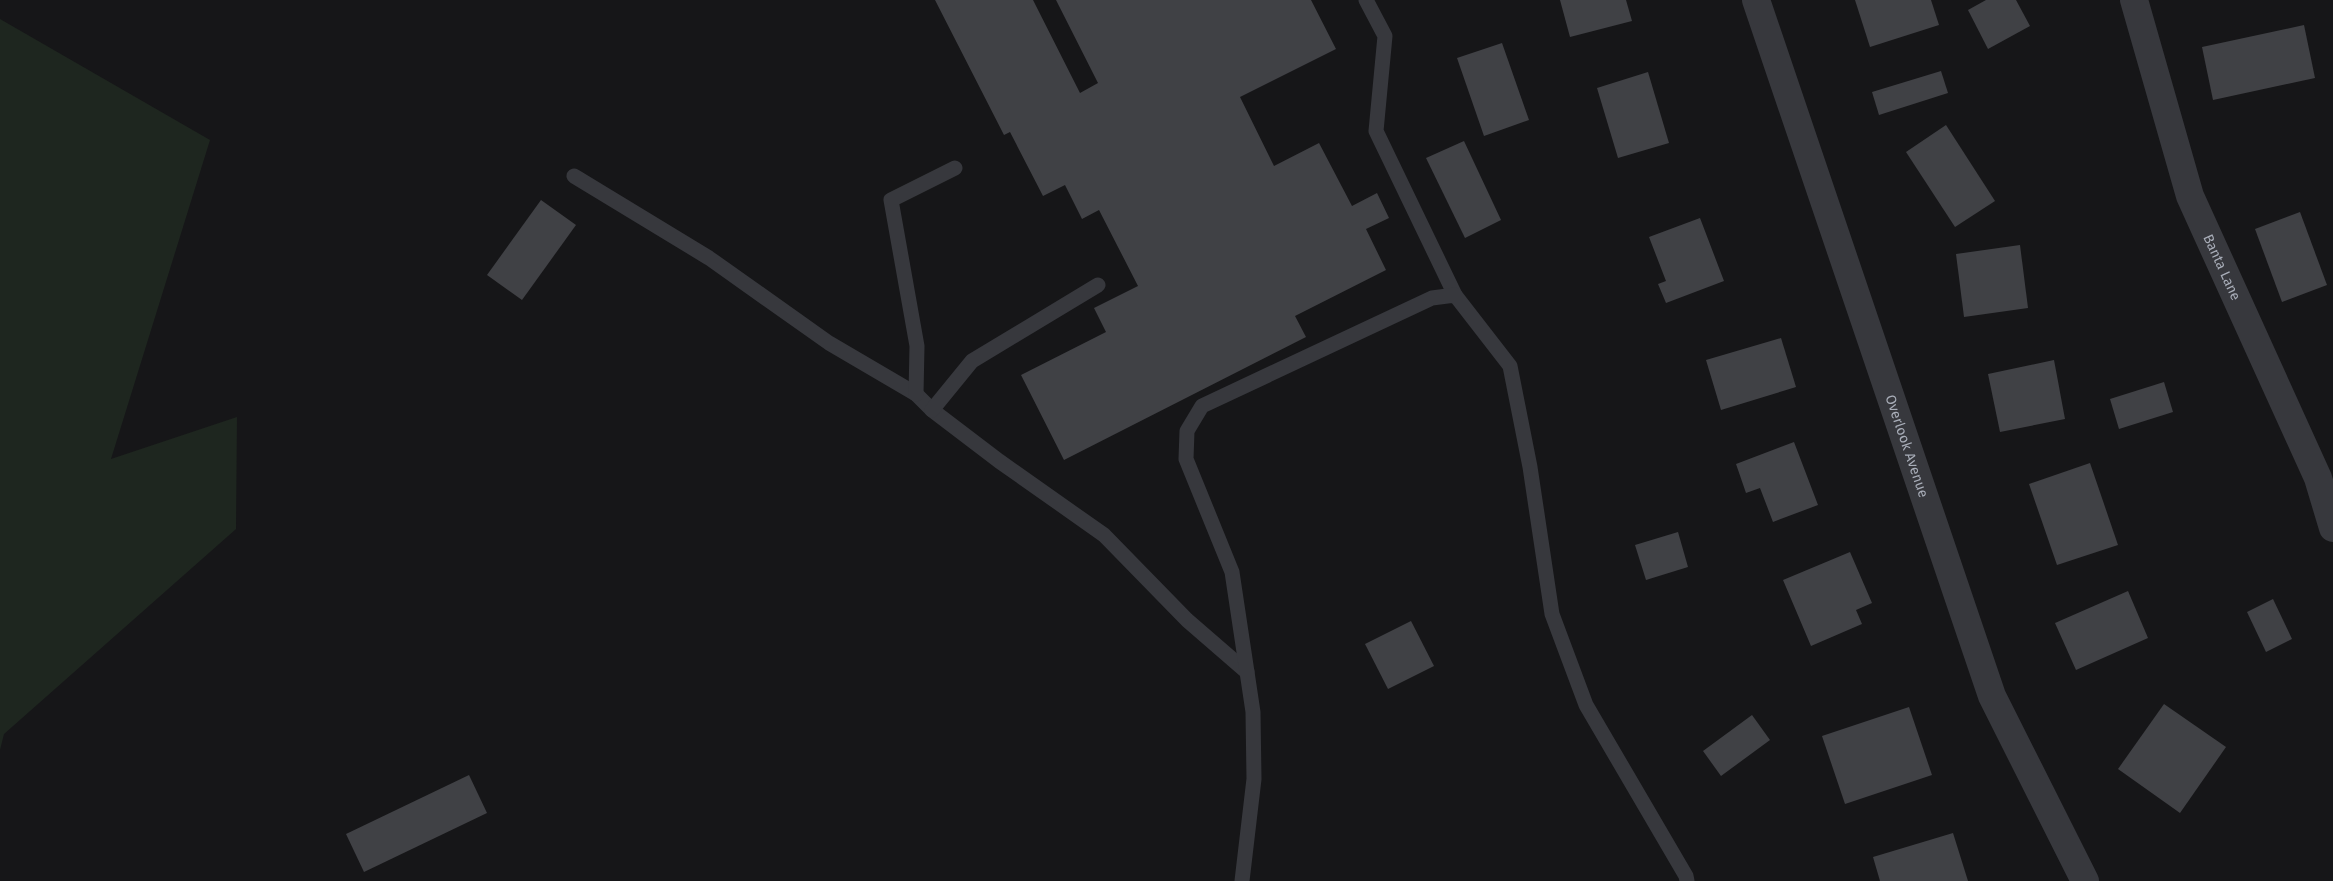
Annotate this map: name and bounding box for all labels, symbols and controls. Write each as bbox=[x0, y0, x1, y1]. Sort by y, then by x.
street label: Banta Lane bbox=[2200, 231, 2245, 303]
street label: Overlook Avenue bbox=[1882, 392, 1933, 500]

